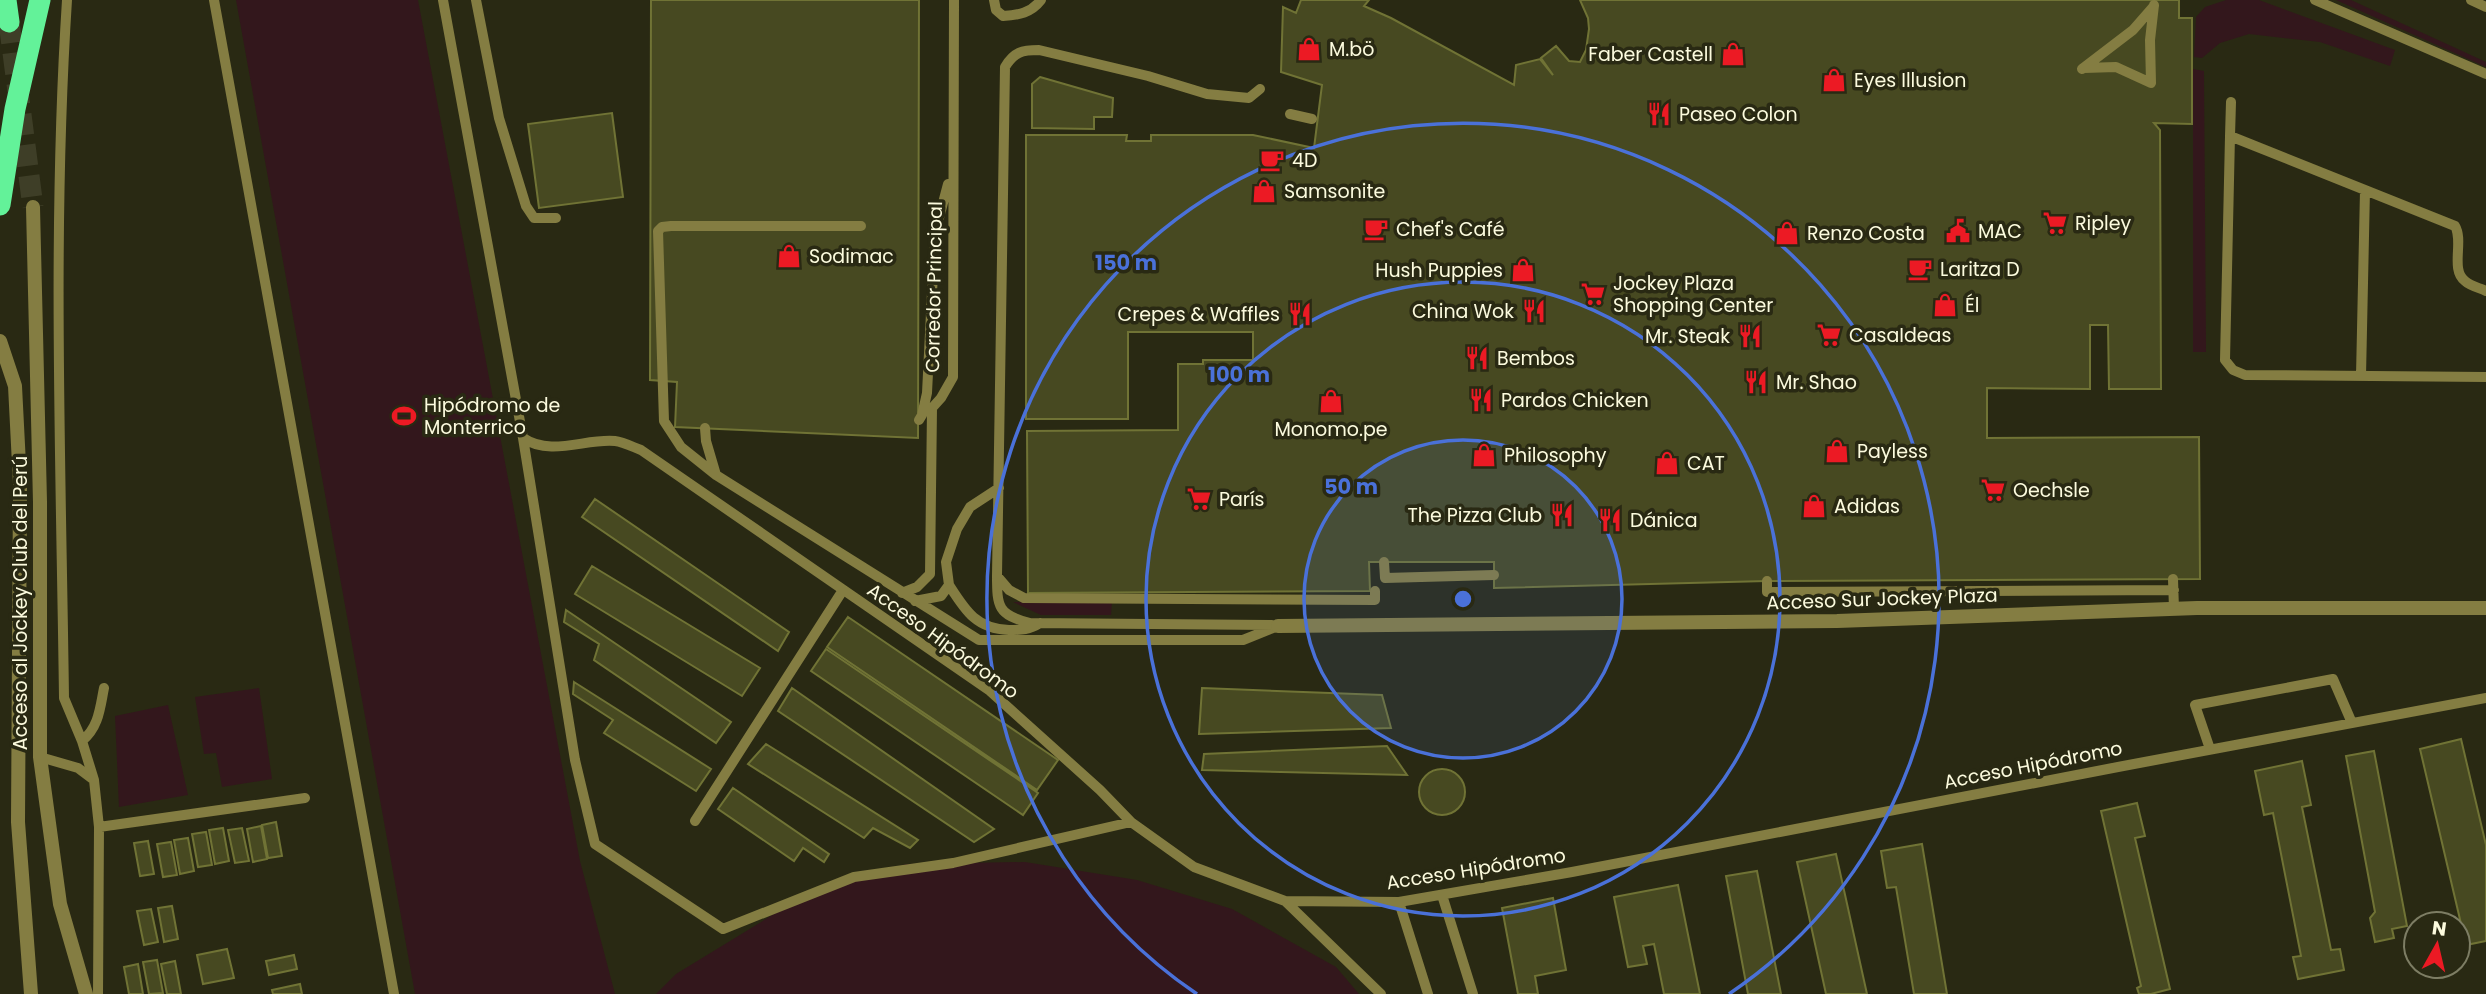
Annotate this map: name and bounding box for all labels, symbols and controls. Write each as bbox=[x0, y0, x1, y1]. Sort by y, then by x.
shop icon: M.bö bbox=[1295, 35, 1323, 63]
place label: M.bö bbox=[1329, 36, 1374, 63]
shop icon: Faber Castell bbox=[1719, 40, 1747, 68]
place label: Faber Castell bbox=[1588, 41, 1713, 68]
shop icon: Eyes Illusion bbox=[1820, 66, 1848, 94]
place label: Eyes Illusion bbox=[1854, 67, 1966, 94]
restaurant icon: Paseo Colon bbox=[1645, 100, 1673, 128]
place label: Paseo Colon bbox=[1679, 101, 1798, 128]
cafe icon: 4D bbox=[1258, 146, 1286, 174]
place label: 4D bbox=[1292, 147, 1317, 174]
shop icon: Samsonite bbox=[1250, 177, 1278, 205]
place label: Samsonite bbox=[1284, 178, 1385, 205]
street label: Corredor Principal bbox=[919, 201, 949, 373]
supermarket icon: Ripley bbox=[2041, 209, 2069, 237]
place label: Ripley bbox=[2075, 210, 2132, 237]
cafe icon: Chef's Café bbox=[1362, 215, 1390, 243]
place label: Chef's Café bbox=[1396, 216, 1504, 243]
public building icon: MAC bbox=[1944, 217, 1972, 245]
place label: MAC bbox=[1978, 218, 2022, 245]
shop icon: Renzo Costa bbox=[1773, 219, 1801, 247]
place label: Renzo Costa bbox=[1807, 220, 1925, 247]
shop icon: Sodimac bbox=[775, 242, 803, 270]
place label: Sodimac bbox=[809, 243, 894, 270]
text: 150 m bbox=[1095, 248, 1157, 277]
cafe icon: Laritza D bbox=[1906, 255, 1934, 283]
shop icon: Hush Puppies bbox=[1509, 256, 1537, 284]
place label: Laritza D bbox=[1940, 256, 2020, 283]
place label: Hush Puppies bbox=[1375, 257, 1503, 284]
place label: Jockey Plaza Shopping Center bbox=[1613, 270, 1773, 319]
supermarket icon: Jockey Plaza Shopping Center bbox=[1579, 280, 1607, 308]
shop icon: Él bbox=[1931, 291, 1959, 319]
place label: Él bbox=[1965, 292, 1979, 319]
restaurant icon: China Wok bbox=[1520, 297, 1548, 325]
place label: China Wok bbox=[1412, 298, 1514, 325]
restaurant icon: Crepes & Waffles bbox=[1286, 300, 1314, 328]
place label: Crepes & Waffles bbox=[1117, 301, 1280, 328]
supermarket icon: CasaIdeas bbox=[1815, 321, 1843, 349]
restaurant icon: Mr. Steak bbox=[1736, 322, 1764, 350]
place label: CasaIdeas bbox=[1849, 322, 1951, 349]
place label: Mr. Steak bbox=[1645, 323, 1730, 350]
restaurant icon: Bembos bbox=[1463, 344, 1491, 372]
place label: Bembos bbox=[1497, 345, 1575, 372]
text: 100 m bbox=[1208, 360, 1270, 389]
restaurant icon: Mr. Shao bbox=[1742, 368, 1770, 396]
place label: Mr. Shao bbox=[1776, 369, 1857, 396]
restaurant icon: Pardos Chicken bbox=[1467, 386, 1495, 414]
shop icon: Monomo.pe bbox=[1317, 387, 1345, 415]
place label: Pardos Chicken bbox=[1501, 387, 1649, 414]
place label: Hipódromo de Monterrico bbox=[424, 392, 560, 441]
sports icon: Hipódromo de Monterrico bbox=[390, 402, 418, 430]
place label: Monomo.pe bbox=[1274, 416, 1388, 443]
shop icon: Payless bbox=[1823, 437, 1851, 465]
place label: Payless bbox=[1857, 438, 1928, 465]
shop icon: Philosophy bbox=[1470, 441, 1498, 469]
place label: Philosophy bbox=[1504, 442, 1607, 469]
shop icon: CAT bbox=[1653, 449, 1681, 477]
place label: CAT bbox=[1687, 450, 1725, 477]
street label: Acceso al Jockey Club del Perú bbox=[7, 456, 34, 750]
text: 50 m bbox=[1324, 472, 1378, 501]
supermarket icon: Oechsle bbox=[1979, 476, 2007, 504]
place label: Oechsle bbox=[2013, 477, 2090, 504]
supermarket icon: París bbox=[1185, 485, 1213, 513]
place label: París bbox=[1219, 486, 1265, 513]
shop icon: Adidas bbox=[1800, 492, 1828, 520]
place label: Adidas bbox=[1834, 493, 1900, 520]
restaurant icon: The Pizza Club bbox=[1548, 501, 1576, 529]
place label: The Pizza Club bbox=[1407, 502, 1542, 529]
restaurant icon: Dánica bbox=[1596, 506, 1624, 534]
place label: Dánica bbox=[1630, 507, 1698, 534]
street label: Acceso Hipódromo bbox=[862, 577, 1024, 705]
street label: Acceso Sur Jockey Plaza bbox=[1766, 581, 1998, 617]
centre of rings bbox=[1451, 587, 1475, 611]
street label: Acceso Hipódromo bbox=[1941, 734, 2125, 796]
street label: Acceso Hipódromo bbox=[1384, 841, 1568, 897]
north arrow bbox=[2402, 910, 2472, 980]
text: N bbox=[2430, 914, 2448, 943]

